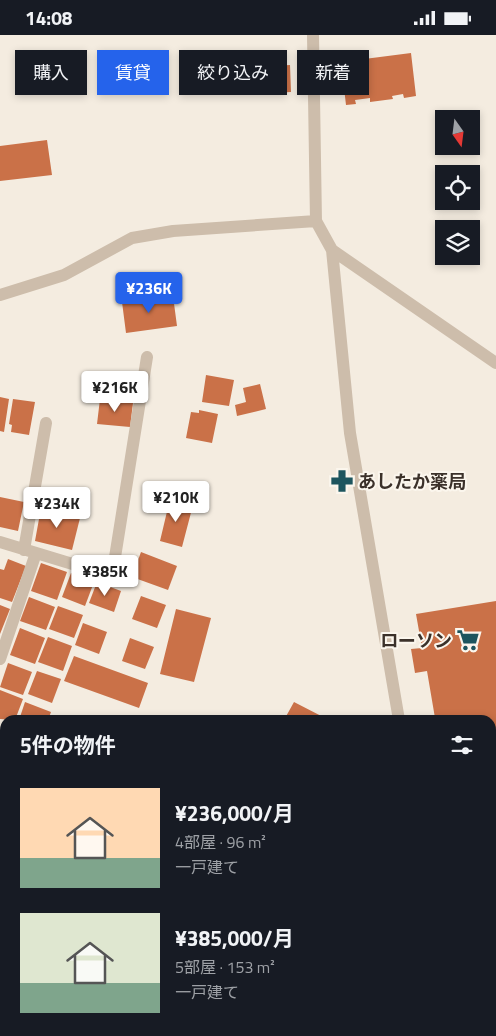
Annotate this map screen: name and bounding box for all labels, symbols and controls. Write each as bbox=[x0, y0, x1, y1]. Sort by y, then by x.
text: 14:08 bbox=[25, 3, 72, 32]
chip: 購入 bbox=[15, 50, 87, 95]
chip: 賃貸 bbox=[97, 50, 169, 95]
chip: 絞り込み bbox=[179, 50, 287, 95]
chip: 新着 bbox=[297, 50, 369, 95]
north arrow bbox=[435, 110, 480, 155]
map controls bbox=[435, 110, 480, 265]
button: locate bbox=[435, 165, 480, 210]
button: layers bbox=[435, 220, 480, 265]
pin: ¥236K bbox=[114, 271, 184, 314]
text: ¥236K bbox=[126, 276, 172, 300]
pin: ¥216K bbox=[80, 371, 150, 413]
text: ¥216K bbox=[92, 375, 138, 399]
pharmacy icon: あしたか薬局 bbox=[329, 468, 355, 494]
place label: あしたか薬局 bbox=[358, 468, 466, 495]
pin: ¥210K bbox=[141, 481, 211, 523]
text: ¥210K bbox=[153, 485, 199, 509]
pin: ¥234K bbox=[22, 487, 92, 529]
text: ¥234K bbox=[34, 491, 80, 515]
pin: ¥385K bbox=[70, 555, 140, 597]
text: ¥385K bbox=[82, 559, 128, 583]
place label: ローソン bbox=[380, 627, 452, 654]
supermarket icon: ローソン bbox=[455, 627, 481, 653]
text: 5件の物件 bbox=[20, 729, 116, 761]
icon: filters bbox=[448, 731, 476, 759]
text: ¥236,000/月 bbox=[175, 797, 294, 829]
icon: home bbox=[60, 808, 120, 868]
text: 4部屋 · 96 m² bbox=[175, 830, 266, 854]
text: 一戸建て bbox=[175, 855, 239, 879]
text: ¥385,000/月 bbox=[175, 922, 294, 954]
icon: home bbox=[60, 933, 120, 993]
text: 5部屋 · 153 m² bbox=[175, 955, 275, 979]
text: 一戸建て bbox=[175, 980, 239, 1004]

